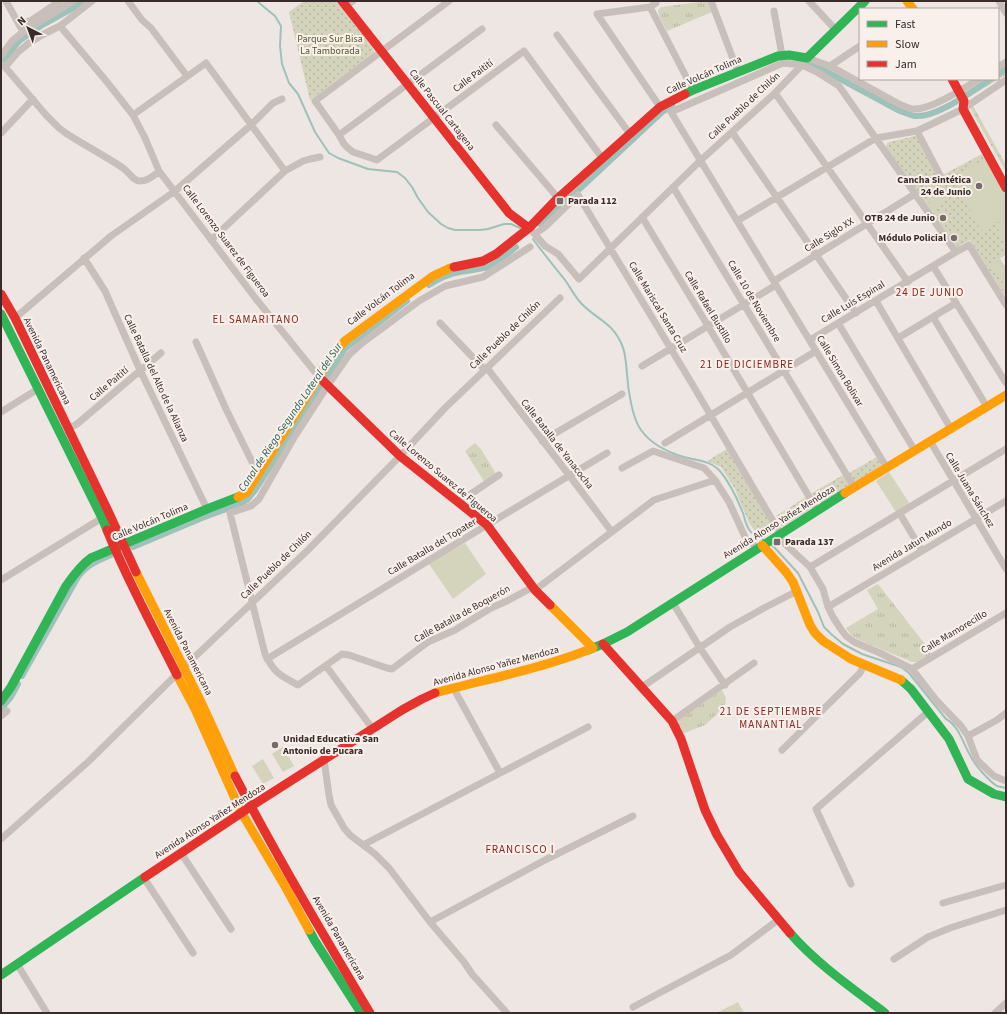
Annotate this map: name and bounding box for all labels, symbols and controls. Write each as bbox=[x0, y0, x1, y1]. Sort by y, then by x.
north arrow bbox=[8, 8, 48, 48]
legend bbox=[859, 8, 999, 80]
text: N bbox=[14, 13, 29, 29]
text: Fast bbox=[895, 16, 915, 33]
park label: Parque Sur Bisa La Tamborada bbox=[297, 32, 363, 58]
text: Slow bbox=[895, 36, 920, 53]
street label: Calle Volcán Tolima bbox=[664, 52, 744, 98]
street label: Calle Paitití bbox=[450, 56, 496, 96]
text: Jam bbox=[895, 56, 917, 73]
street label: Calle Pascual Cartagena bbox=[406, 66, 478, 154]
street label: Calle Pueblo de Chilón bbox=[705, 69, 783, 143]
place label: Cancha Sintética 24 de Junio bbox=[897, 173, 971, 199]
marker: Cancha Sintética 24 de Junio bbox=[974, 181, 984, 191]
street label: Calle Lorenzo Suarez de Figueroa bbox=[179, 182, 273, 300]
place label: Parada 112 bbox=[568, 194, 617, 208]
marker: Parada 112 bbox=[555, 196, 565, 206]
place label: OTB 24 de Junio bbox=[865, 211, 935, 225]
marker: OTB 24 de Junio bbox=[938, 213, 948, 223]
street label: Calle Siglo XX bbox=[802, 214, 856, 256]
place label: Módulo Policial bbox=[879, 231, 946, 245]
marker: Módulo Policial bbox=[949, 233, 959, 243]
street label: Calle 10 de Noviembre bbox=[724, 257, 784, 345]
street label: Calle Mariscal Santa Cruz bbox=[625, 259, 691, 355]
street label: Calle Rafael Bustillo bbox=[681, 268, 735, 346]
street label: Calle Volcán Tolima bbox=[344, 269, 418, 329]
street label: Calle Luis Espinal bbox=[818, 277, 888, 327]
district label: 24 DE JUNIO bbox=[896, 285, 964, 300]
street label: Calle Pueblo de Chilón bbox=[466, 297, 544, 373]
street label: Calle Batalla del Alto de la Alianza bbox=[120, 312, 192, 444]
district label: EL SAMARITANO bbox=[212, 312, 300, 327]
street label: Avenida Panamericana bbox=[20, 315, 74, 407]
street label: Calle Simon Bolivar bbox=[813, 333, 867, 410]
water label: Canal de Riego Segundo Lateral del Sur bbox=[234, 339, 346, 494]
district label: 21 DE DICIEMBRE bbox=[700, 357, 794, 372]
street label: Calle Paitití bbox=[86, 363, 132, 405]
street label: Calle Batalla de Yanacocha bbox=[517, 396, 597, 492]
street label: Calle Lorenzo Suarez de Figueroa bbox=[386, 426, 500, 526]
street label: Calle Juana Sánchez bbox=[942, 450, 998, 530]
street label: Avenida Alonso Yañez Mendoza bbox=[720, 482, 838, 562]
street label: Calle Volcán Tolima bbox=[110, 500, 190, 544]
street label: Calle Batalla del Topater bbox=[385, 515, 479, 579]
street label: Avenida Jatun Mundo bbox=[870, 516, 954, 574]
street label: Calle Pueblo de Chilón bbox=[237, 527, 315, 603]
place label: Parada 137 bbox=[785, 535, 834, 549]
marker: Parada 137 bbox=[772, 537, 782, 547]
street label: Calle Batalla de Boquerón bbox=[411, 582, 513, 646]
street label: Avenida Panamericana bbox=[160, 606, 216, 698]
street label: Calle Mamorecillo bbox=[918, 607, 990, 657]
street label: Avenida Alonso Yañez Mendoza bbox=[432, 642, 560, 690]
district label: 21 DE SEPTIEMBRE MANANTIAL bbox=[720, 704, 822, 732]
place label: Unidad Educativa San Antonio de Pucara bbox=[282, 732, 379, 758]
marker: Unidad Educativa San Antonio de Pucara bbox=[270, 740, 280, 750]
street label: Avenida Alonso Yañez Mendoza bbox=[152, 780, 268, 862]
district label: FRANCISCO I bbox=[485, 842, 555, 857]
street label: Avenida Panamericana bbox=[309, 893, 369, 983]

